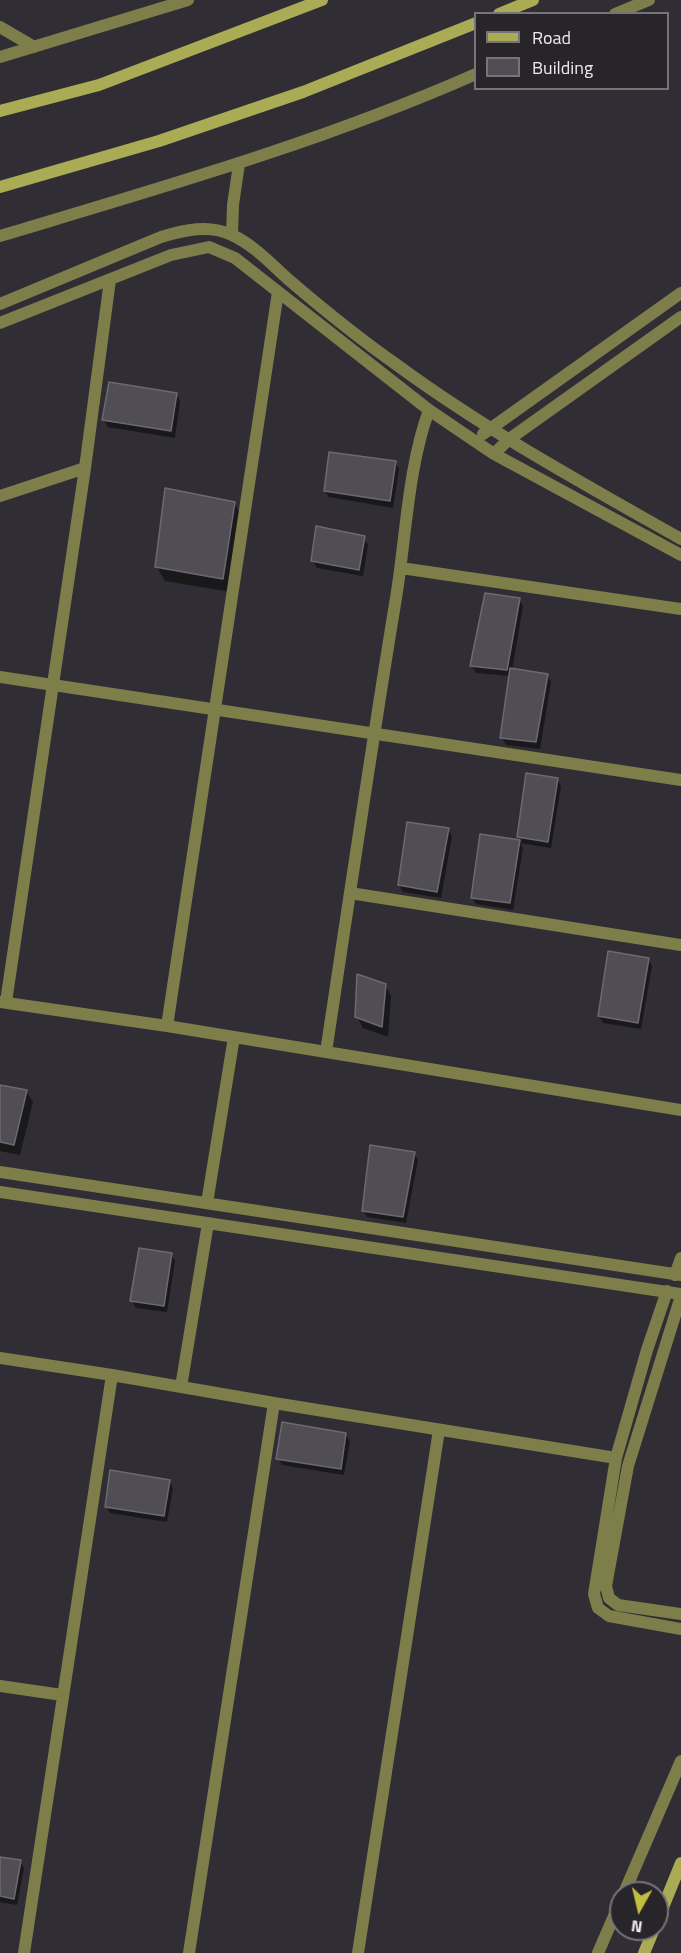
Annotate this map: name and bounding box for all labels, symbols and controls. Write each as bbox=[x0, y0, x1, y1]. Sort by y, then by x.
legend bbox=[474, 12, 669, 90]
text: Road bbox=[532, 24, 571, 51]
text: Building bbox=[532, 54, 593, 81]
north arrow bbox=[609, 1881, 669, 1941]
text: N bbox=[630, 1914, 644, 1939]

